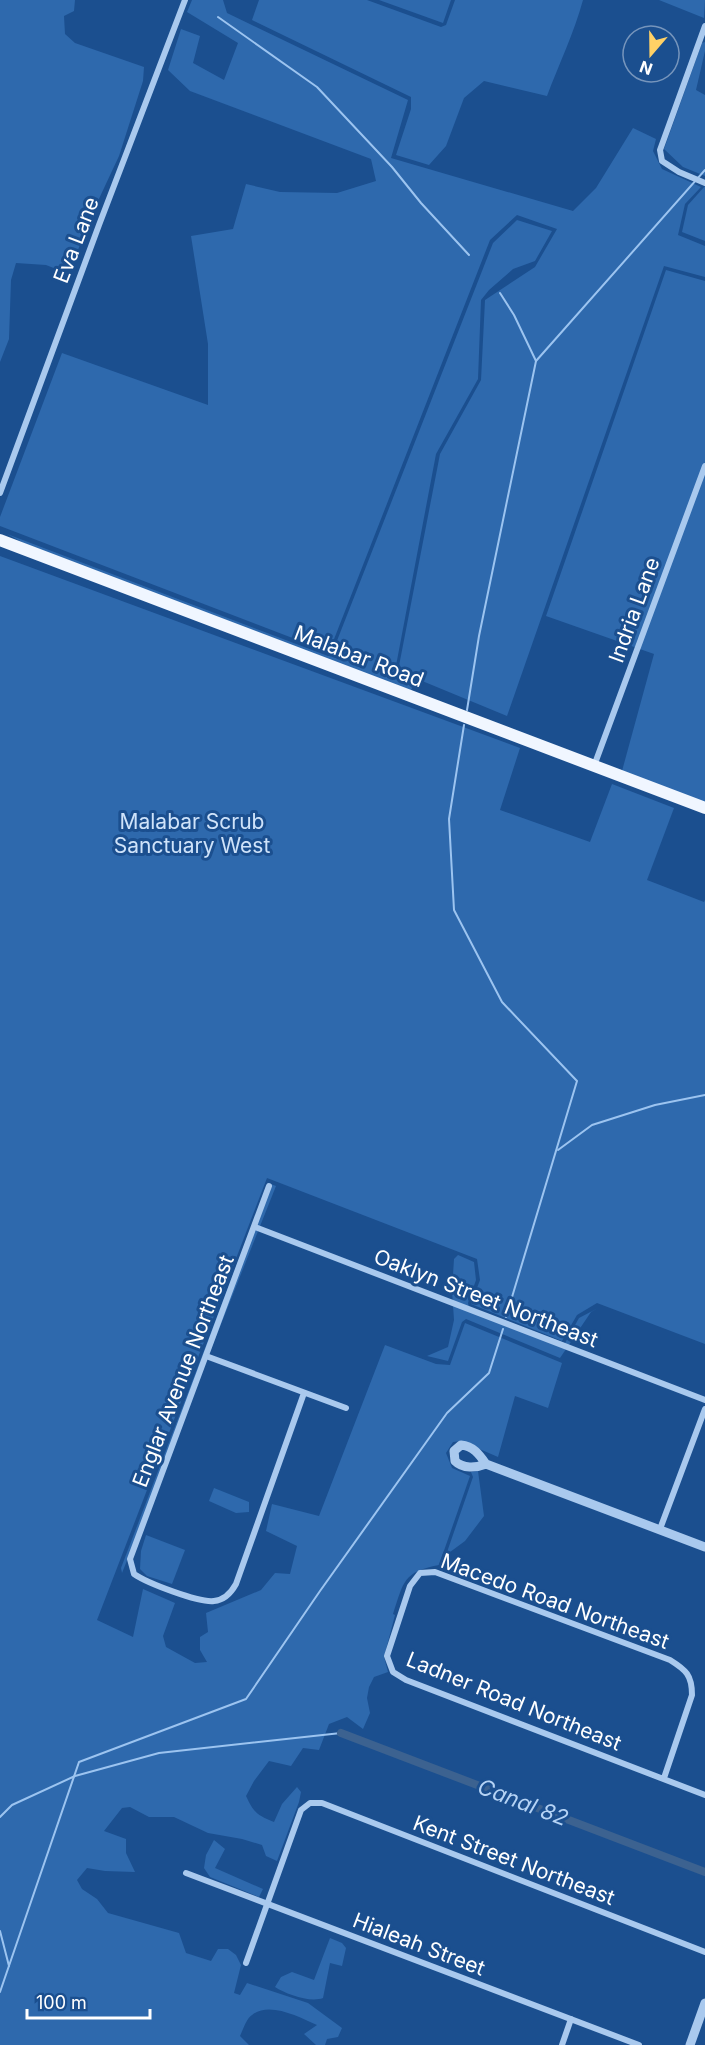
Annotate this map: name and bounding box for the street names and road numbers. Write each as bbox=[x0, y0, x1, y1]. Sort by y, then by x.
street label: Eva Lane bbox=[48, 193, 104, 287]
street label: Indria Lane bbox=[603, 554, 665, 666]
street label: Malabar Road bbox=[291, 620, 427, 692]
street label: Oaklyn Street Northeast bbox=[370, 1244, 602, 1352]
street label: Englar Avenue Northeast bbox=[127, 1251, 239, 1490]
street label: Macedo Road Northeast bbox=[437, 1548, 673, 1654]
street label: Ladner Road Northeast bbox=[403, 1646, 625, 1756]
street label: Kent Street Northeast bbox=[410, 1810, 618, 1910]
street label: Hialeah Street bbox=[349, 1907, 489, 1981]

